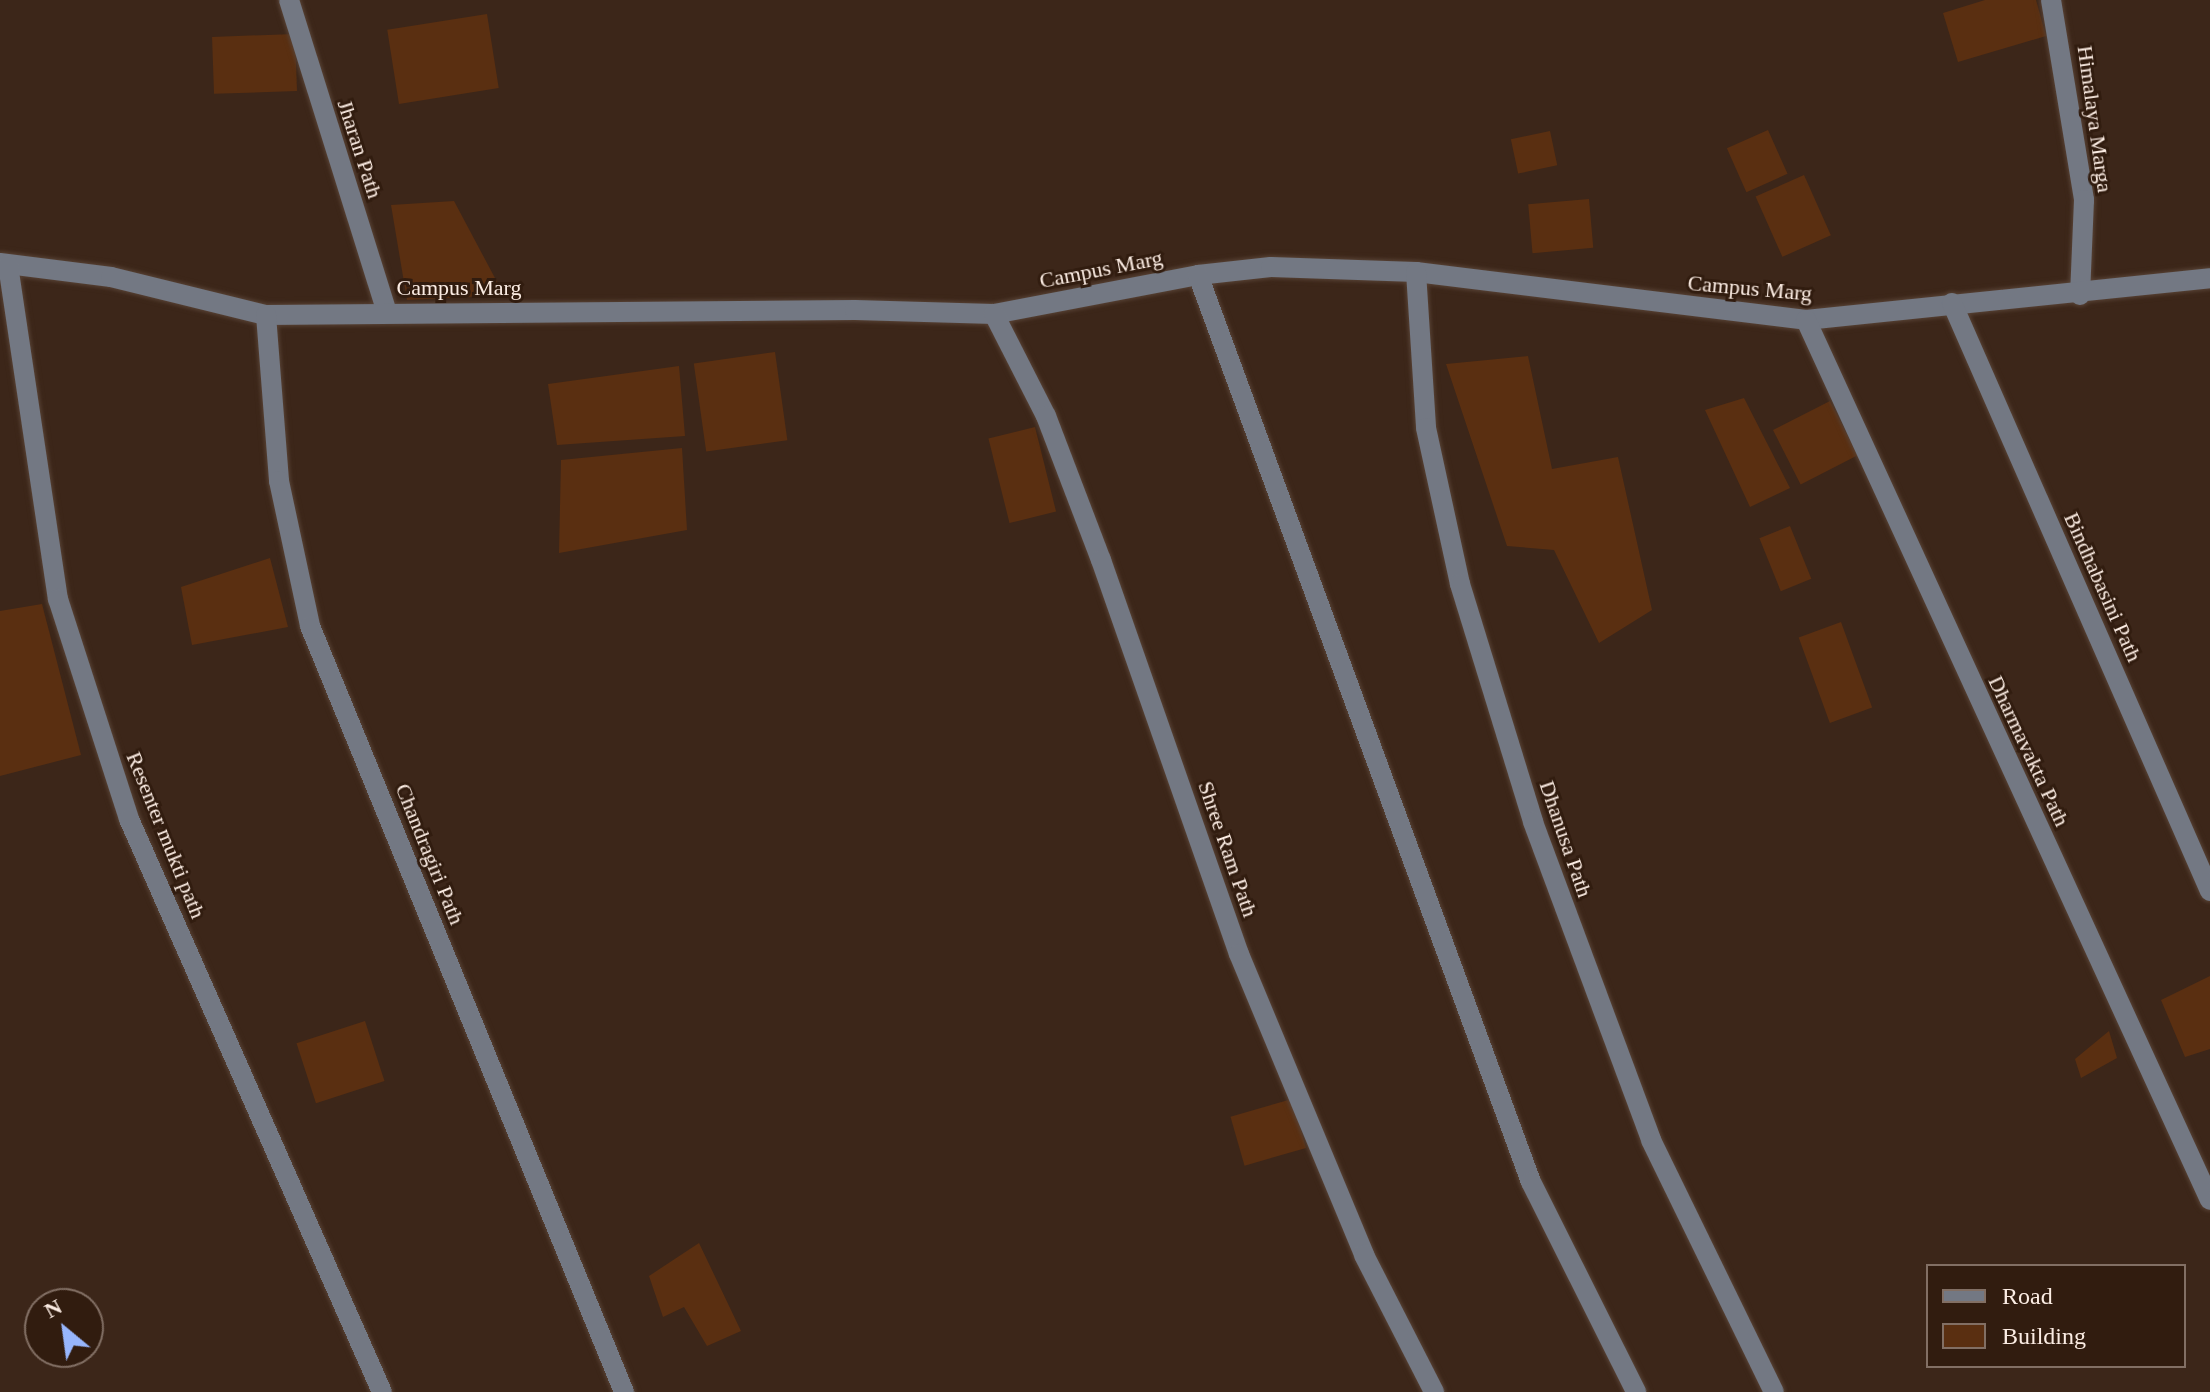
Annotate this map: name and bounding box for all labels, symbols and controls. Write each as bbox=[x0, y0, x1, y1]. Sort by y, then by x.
street label: Himalaya Marga bbox=[2072, 44, 2118, 194]
street label: Jharan Path bbox=[332, 96, 388, 202]
street label: Campus Marg bbox=[1037, 244, 1165, 294]
street label: Campus Marg bbox=[1687, 269, 1813, 307]
street label: Campus Marg bbox=[397, 275, 521, 301]
street label: Bindhabasini Path bbox=[2058, 508, 2148, 666]
street label: Dharmavakta Path bbox=[1983, 672, 2075, 830]
street label: Resenter mukti path bbox=[121, 748, 211, 922]
street label: Dhanusa Path bbox=[1534, 777, 1598, 901]
street label: Shree Ram Path bbox=[1192, 778, 1264, 920]
street label: Chandragiri Path bbox=[390, 780, 470, 928]
legend bbox=[1926, 1264, 2186, 1368]
text: Road bbox=[2002, 1283, 2053, 1309]
north arrow bbox=[24, 1288, 104, 1368]
text: N bbox=[40, 1294, 66, 1323]
text: Building bbox=[2002, 1323, 2086, 1349]

